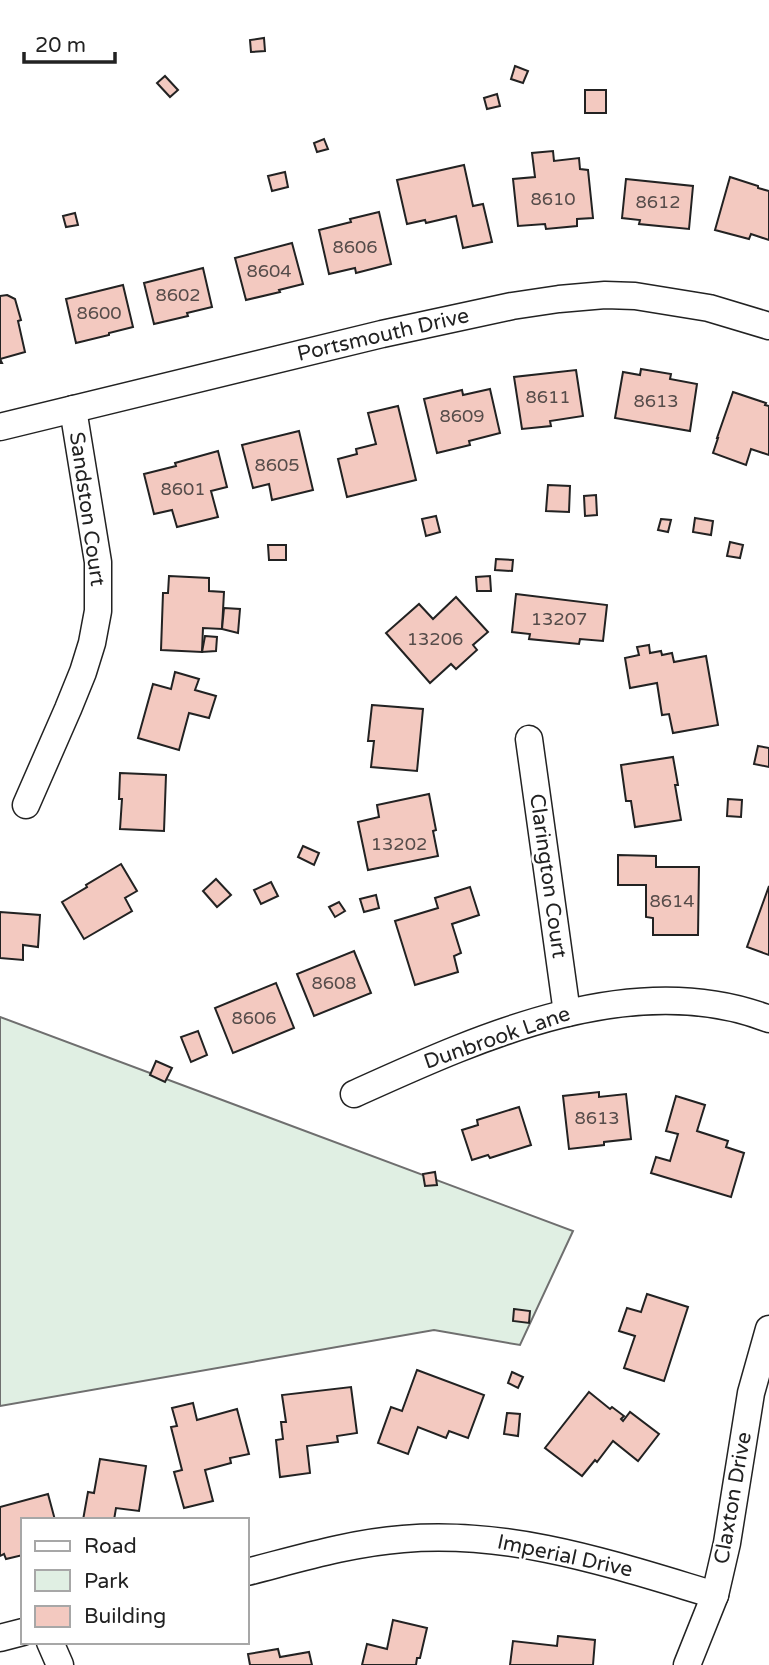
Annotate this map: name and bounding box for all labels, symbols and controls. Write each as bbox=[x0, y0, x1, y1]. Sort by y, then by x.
scale bar bbox=[24, 21, 116, 65]
text: 20 m bbox=[35, 33, 86, 58]
house number: 8610 bbox=[530, 188, 576, 210]
house number: 8612 bbox=[635, 191, 681, 213]
house number: 8606 bbox=[332, 236, 378, 258]
house number: 8604 bbox=[246, 260, 292, 282]
house number: 8602 bbox=[155, 284, 201, 306]
house number: 8600 bbox=[76, 302, 122, 324]
street label: Portsmouth Drive bbox=[295, 303, 471, 367]
house number: 8611 bbox=[525, 386, 571, 408]
house number: 8613 bbox=[633, 390, 679, 412]
house number: 8609 bbox=[439, 405, 485, 427]
street label: Sandston Court bbox=[64, 430, 110, 588]
house number: 8605 bbox=[254, 454, 300, 476]
house number: 8601 bbox=[160, 478, 206, 500]
house number: 13207 bbox=[531, 608, 587, 630]
house number: 13206 bbox=[407, 628, 463, 650]
street label: Clarington Court bbox=[524, 792, 572, 960]
house number: 13202 bbox=[371, 833, 427, 855]
house number: 8614 bbox=[649, 890, 695, 912]
house number: 8608 bbox=[311, 972, 357, 994]
street label: Dunbrook Lane bbox=[421, 1001, 574, 1075]
house number: 8606 bbox=[231, 1007, 277, 1029]
house number: 8613 bbox=[574, 1107, 620, 1129]
street label: Claxton Drive bbox=[709, 1430, 757, 1566]
legend bbox=[21, 1518, 248, 1644]
street label: Imperial Drive bbox=[495, 1529, 635, 1583]
text: Road bbox=[84, 1534, 137, 1559]
text: Park bbox=[84, 1569, 129, 1594]
text: Building bbox=[84, 1604, 166, 1629]

